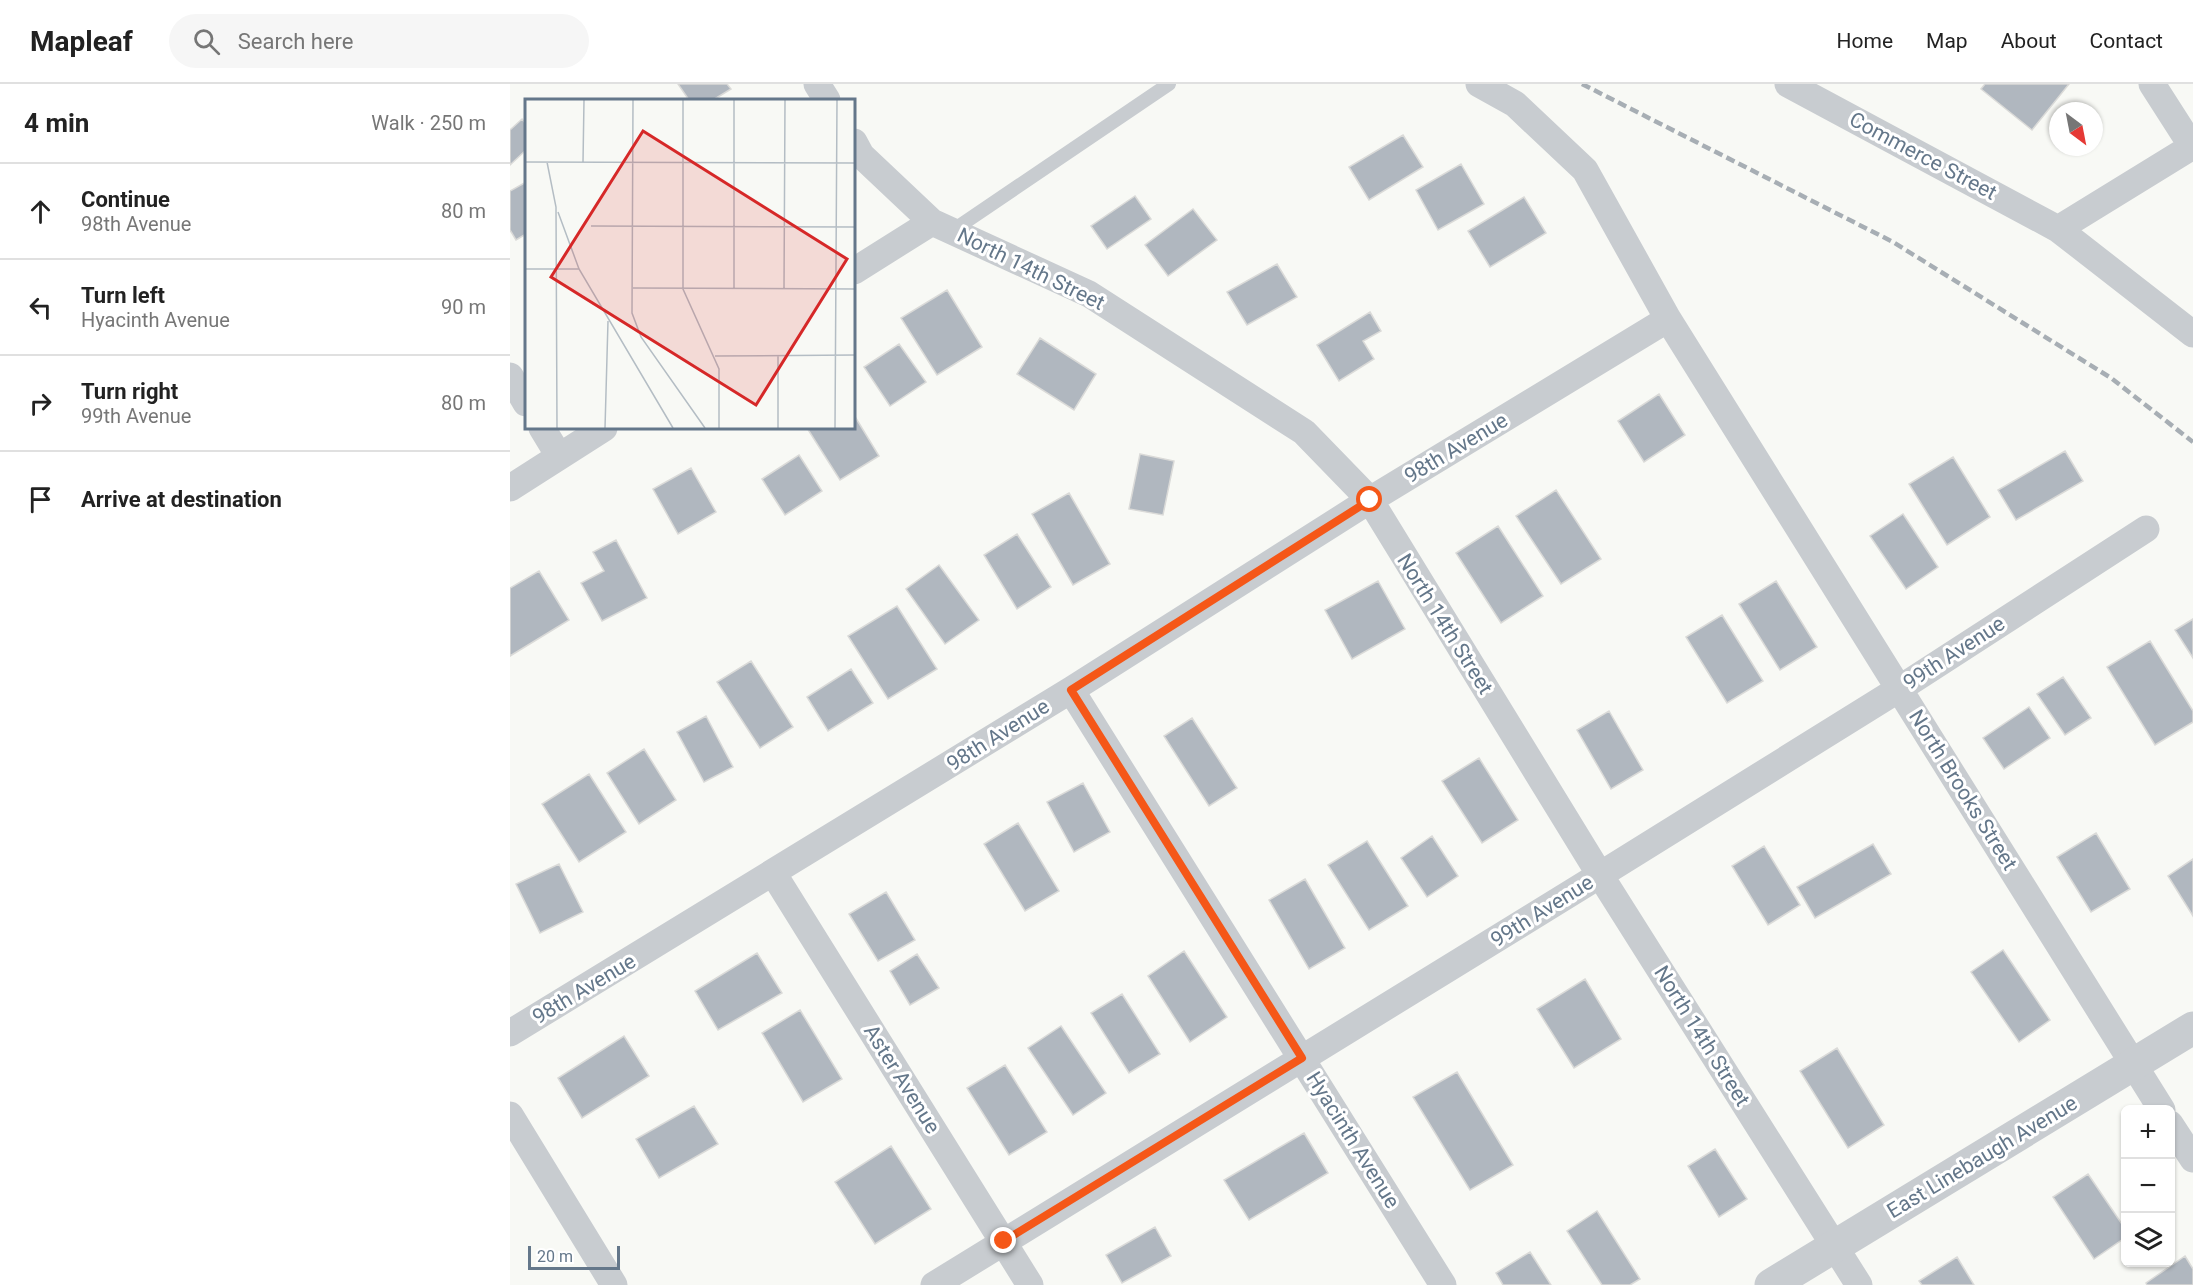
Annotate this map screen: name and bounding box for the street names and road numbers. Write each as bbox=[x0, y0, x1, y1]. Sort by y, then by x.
street label: Commerce Street bbox=[1845, 107, 2001, 205]
street label: North 14th Street bbox=[953, 223, 1109, 315]
street label: 98th Avenue bbox=[1400, 408, 1512, 488]
street label: North 14th Street bbox=[1392, 549, 1498, 699]
street label: 99th Avenue bbox=[1899, 611, 2009, 695]
street label: 98th Avenue bbox=[942, 694, 1054, 776]
street label: North Brooks Street bbox=[1904, 706, 2022, 875]
street label: 99th Avenue bbox=[1486, 870, 1598, 952]
street label: 98th Avenue bbox=[528, 949, 640, 1029]
street label: North 14th Street bbox=[1649, 961, 1755, 1111]
street label: Aster Avenue bbox=[859, 1020, 945, 1138]
street label: Hyacinth Avenue bbox=[1301, 1067, 1405, 1213]
street label: East Linebaugh Avenue bbox=[1883, 1091, 2081, 1223]

